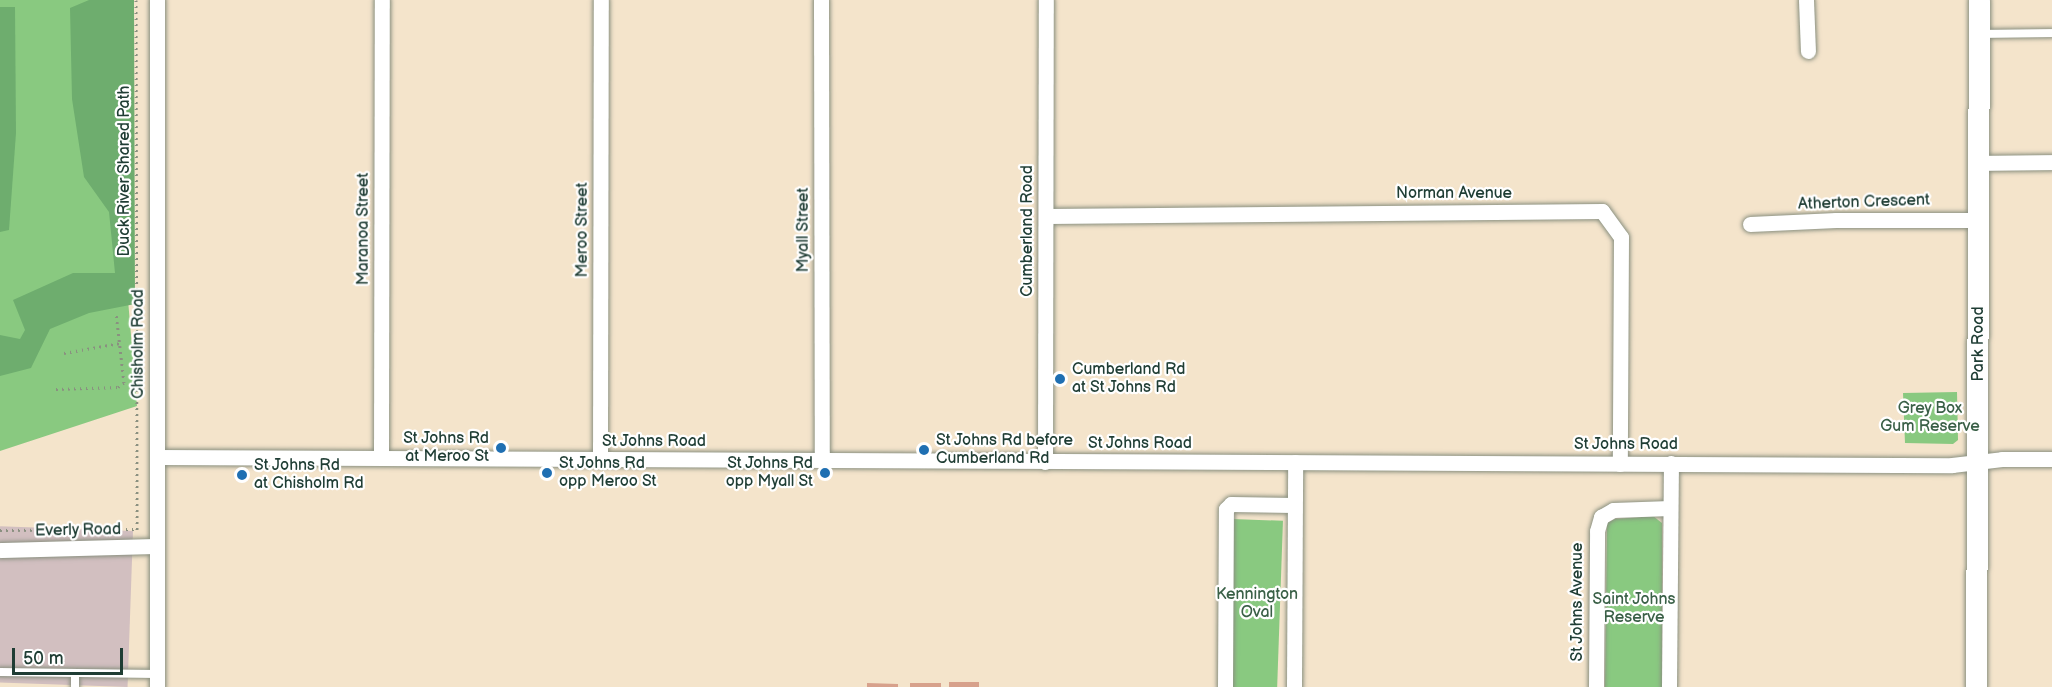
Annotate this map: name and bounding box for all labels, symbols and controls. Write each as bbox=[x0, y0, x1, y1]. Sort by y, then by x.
street label: Duck River Shared Path bbox=[115, 85, 135, 257]
street label: Cumberland Road bbox=[1018, 165, 1038, 297]
street label: Maranoa Street bbox=[354, 173, 374, 285]
street label: Meroo Street bbox=[573, 182, 593, 278]
street label: Norman Avenue bbox=[1396, 184, 1512, 204]
street label: Myall Street bbox=[794, 187, 814, 273]
street label: Atherton Crescent bbox=[1798, 191, 1930, 215]
street label: Chisholm Road bbox=[129, 289, 149, 399]
street label: Park Road bbox=[1969, 306, 1989, 382]
place label: Cumberland Rd at St Johns Rd bbox=[1072, 360, 1186, 398]
marker: Cumberland Rd at St Johns Rd bbox=[1053, 372, 1067, 386]
park label: Grey Box Gum Reserve bbox=[1880, 399, 1980, 437]
place label: St Johns Rd at Meroo St bbox=[402, 429, 489, 467]
place label: St Johns Rd before Cumberland Rd bbox=[936, 431, 1074, 469]
street label: St Johns Road bbox=[602, 432, 706, 452]
street label: St Johns Road bbox=[1088, 434, 1192, 454]
street label: St Johns Road bbox=[1574, 435, 1678, 455]
marker: St Johns Rd at Meroo St bbox=[494, 441, 508, 455]
marker: St Johns Rd before Cumberland Rd bbox=[917, 443, 931, 457]
place label: St Johns Rd opp Meroo St bbox=[559, 454, 657, 492]
place label: St Johns Rd opp Myall St bbox=[725, 454, 813, 492]
place label: St Johns Rd at Chisholm Rd bbox=[254, 456, 364, 494]
marker: St Johns Rd opp Meroo St bbox=[540, 466, 554, 480]
marker: St Johns Rd opp Myall St bbox=[818, 466, 832, 480]
marker: St Johns Rd at Chisholm Rd bbox=[235, 468, 249, 482]
street label: Everly Road bbox=[34, 521, 122, 541]
street label: St Johns Avenue bbox=[1568, 542, 1588, 662]
park label: Kennington Oval bbox=[1216, 585, 1298, 623]
park label: Saint Johns Reserve bbox=[1592, 590, 1676, 628]
scale bar bbox=[15, 636, 126, 674]
text: 50 m bbox=[23, 648, 64, 669]

